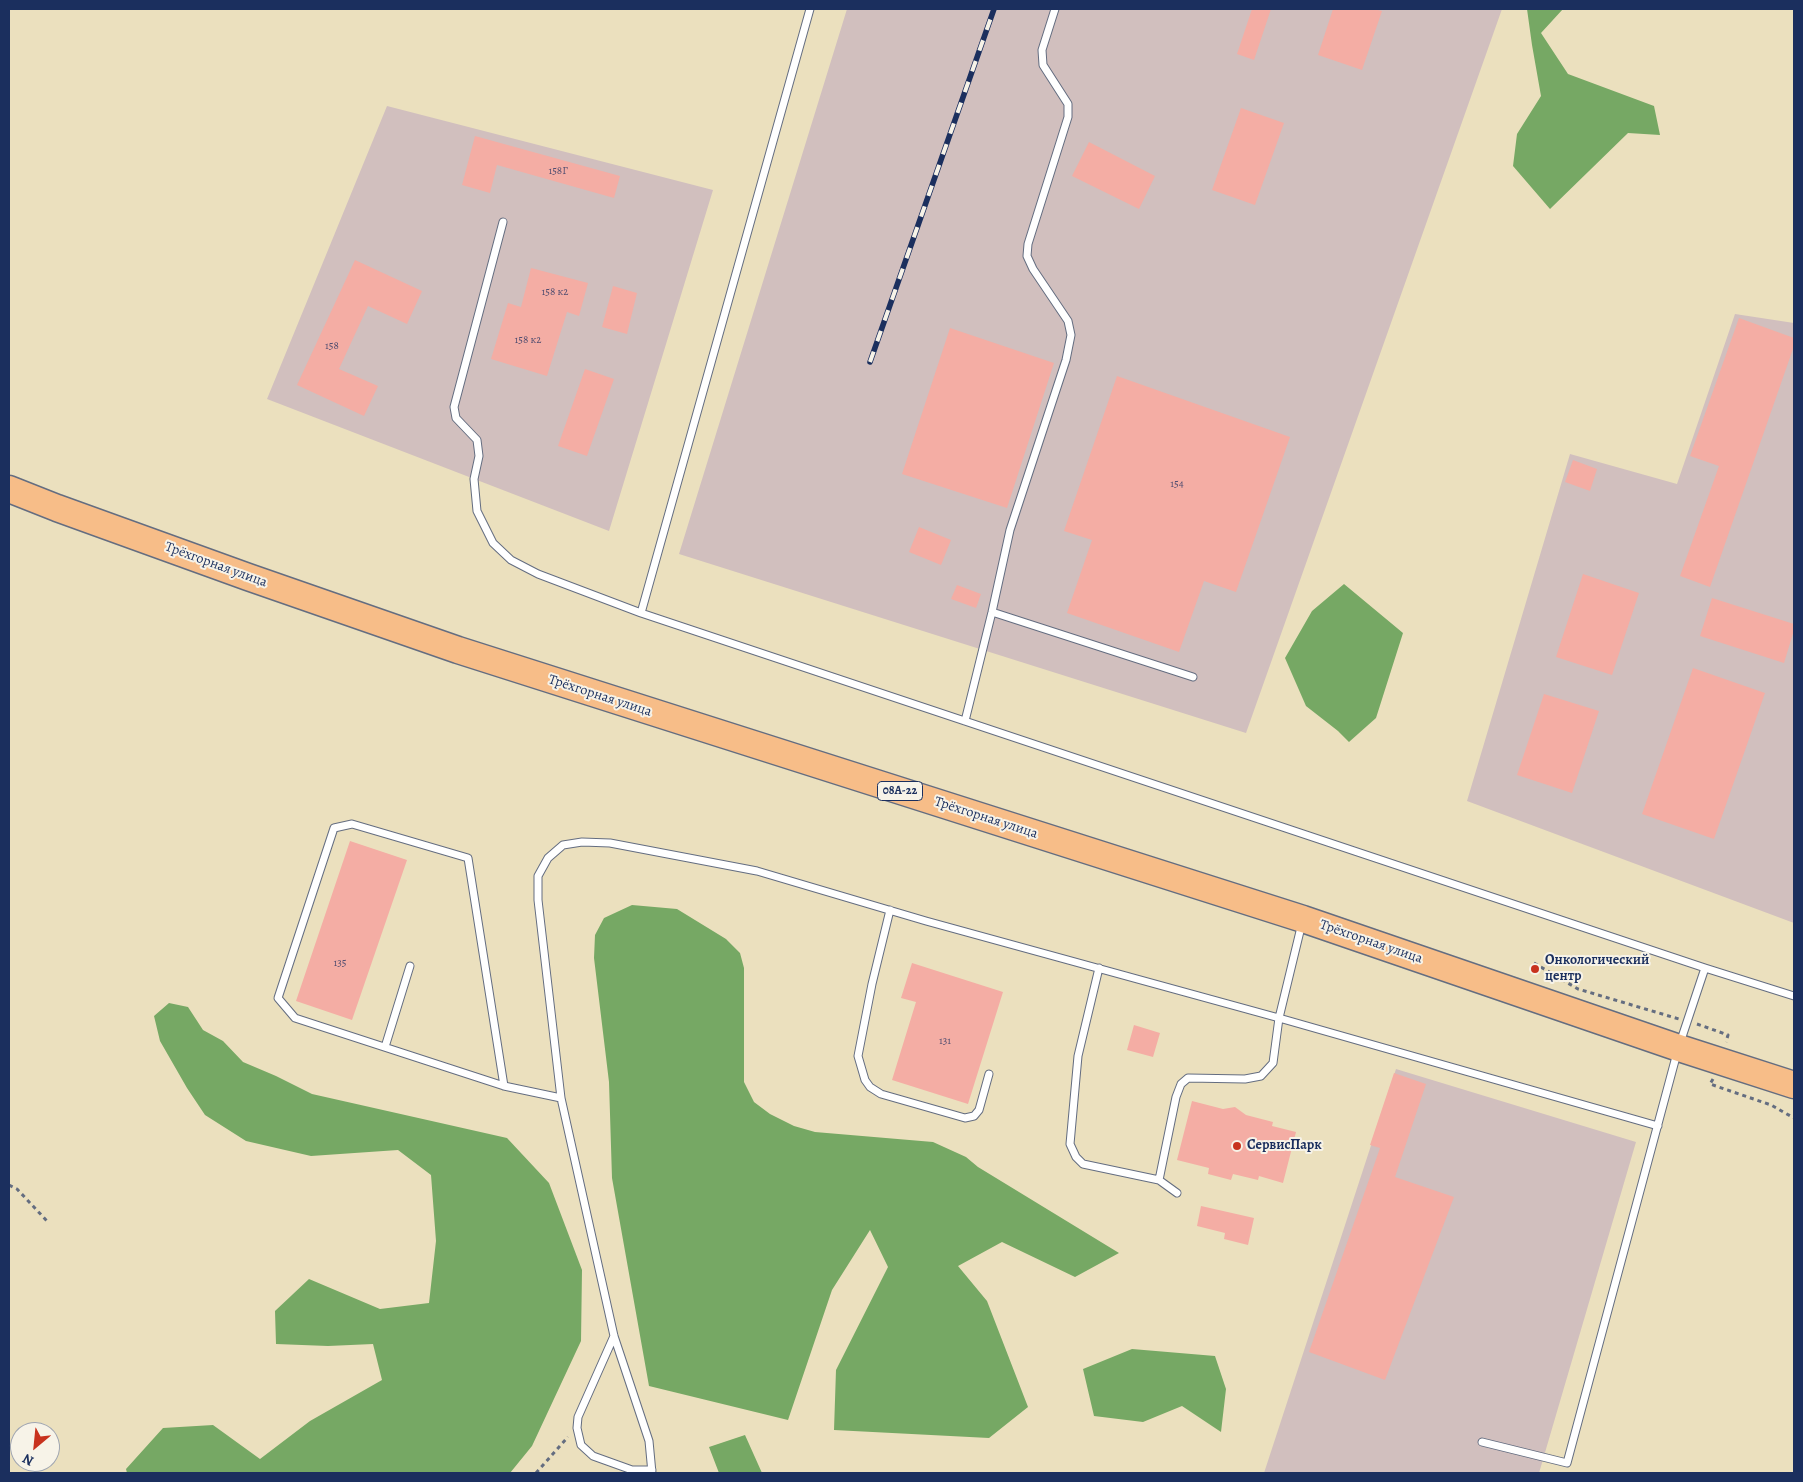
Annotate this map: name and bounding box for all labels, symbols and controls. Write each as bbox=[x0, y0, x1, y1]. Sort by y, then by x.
house number: 158Г bbox=[548, 164, 568, 178]
house number: 158 к2 bbox=[542, 285, 568, 299]
house number: 158 к2 bbox=[515, 333, 541, 347]
house number: 158 bbox=[325, 339, 339, 353]
house number: 154 bbox=[1170, 477, 1184, 491]
street label: Трёхгорная улица bbox=[163, 539, 269, 591]
street label: Трёхгорная улица bbox=[546, 671, 654, 721]
road number: 08А-22 bbox=[878, 781, 922, 800]
street label: Трёхгорная улица bbox=[932, 793, 1040, 843]
street label: Трёхгорная улица bbox=[1317, 917, 1425, 967]
place label: Онкологический центр bbox=[1545, 953, 1649, 986]
house number: 135 bbox=[333, 956, 347, 970]
marker: Онкологический центр bbox=[1529, 963, 1541, 975]
house number: 131 bbox=[939, 1034, 951, 1048]
place label: СервисПарк bbox=[1247, 1138, 1322, 1154]
marker: СервисПарк bbox=[1231, 1140, 1243, 1152]
north arrow bbox=[10, 1422, 60, 1472]
text: N bbox=[19, 1449, 37, 1471]

